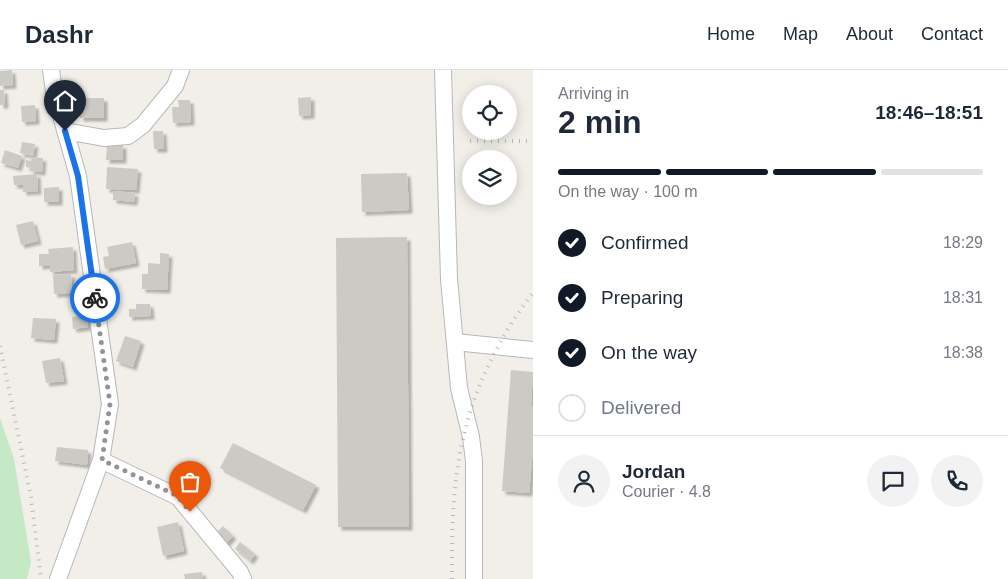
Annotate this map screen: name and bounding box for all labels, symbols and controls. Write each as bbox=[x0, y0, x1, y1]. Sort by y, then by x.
text: Dashr bbox=[25, 21, 93, 48]
text: Home bbox=[707, 24, 755, 44]
text: Map bbox=[783, 24, 818, 44]
text: About bbox=[846, 24, 893, 44]
text: Contact bbox=[921, 24, 983, 44]
pin bbox=[44, 80, 86, 131]
map controls bbox=[462, 85, 517, 205]
button: locate bbox=[462, 85, 517, 140]
text: Arriving in bbox=[558, 85, 629, 102]
icon: home bbox=[51, 87, 79, 115]
text: 18:46–18:51 bbox=[875, 102, 983, 123]
text: 2 min bbox=[558, 104, 642, 140]
button: layers bbox=[462, 150, 517, 205]
text: On the way · 100 m bbox=[558, 183, 698, 200]
icon: check bbox=[558, 229, 586, 257]
text: Confirmed bbox=[601, 232, 689, 253]
text: 18:29 bbox=[943, 234, 983, 251]
courier bbox=[70, 273, 120, 323]
icon: bike bbox=[81, 284, 109, 312]
icon: check bbox=[558, 284, 586, 312]
text: Preparing bbox=[601, 287, 683, 308]
text: 18:31 bbox=[943, 289, 983, 306]
icon: check bbox=[558, 339, 586, 367]
text: On the way bbox=[601, 342, 697, 363]
text: 18:38 bbox=[943, 344, 983, 361]
text: Delivered bbox=[601, 397, 681, 418]
button: person bbox=[558, 455, 610, 507]
button: chat bbox=[867, 455, 919, 507]
button: phone bbox=[931, 455, 983, 507]
pin bbox=[169, 461, 211, 512]
text: Jordan bbox=[622, 461, 685, 482]
icon: bag bbox=[176, 468, 204, 496]
text: Courier · 4.8 bbox=[622, 483, 711, 500]

